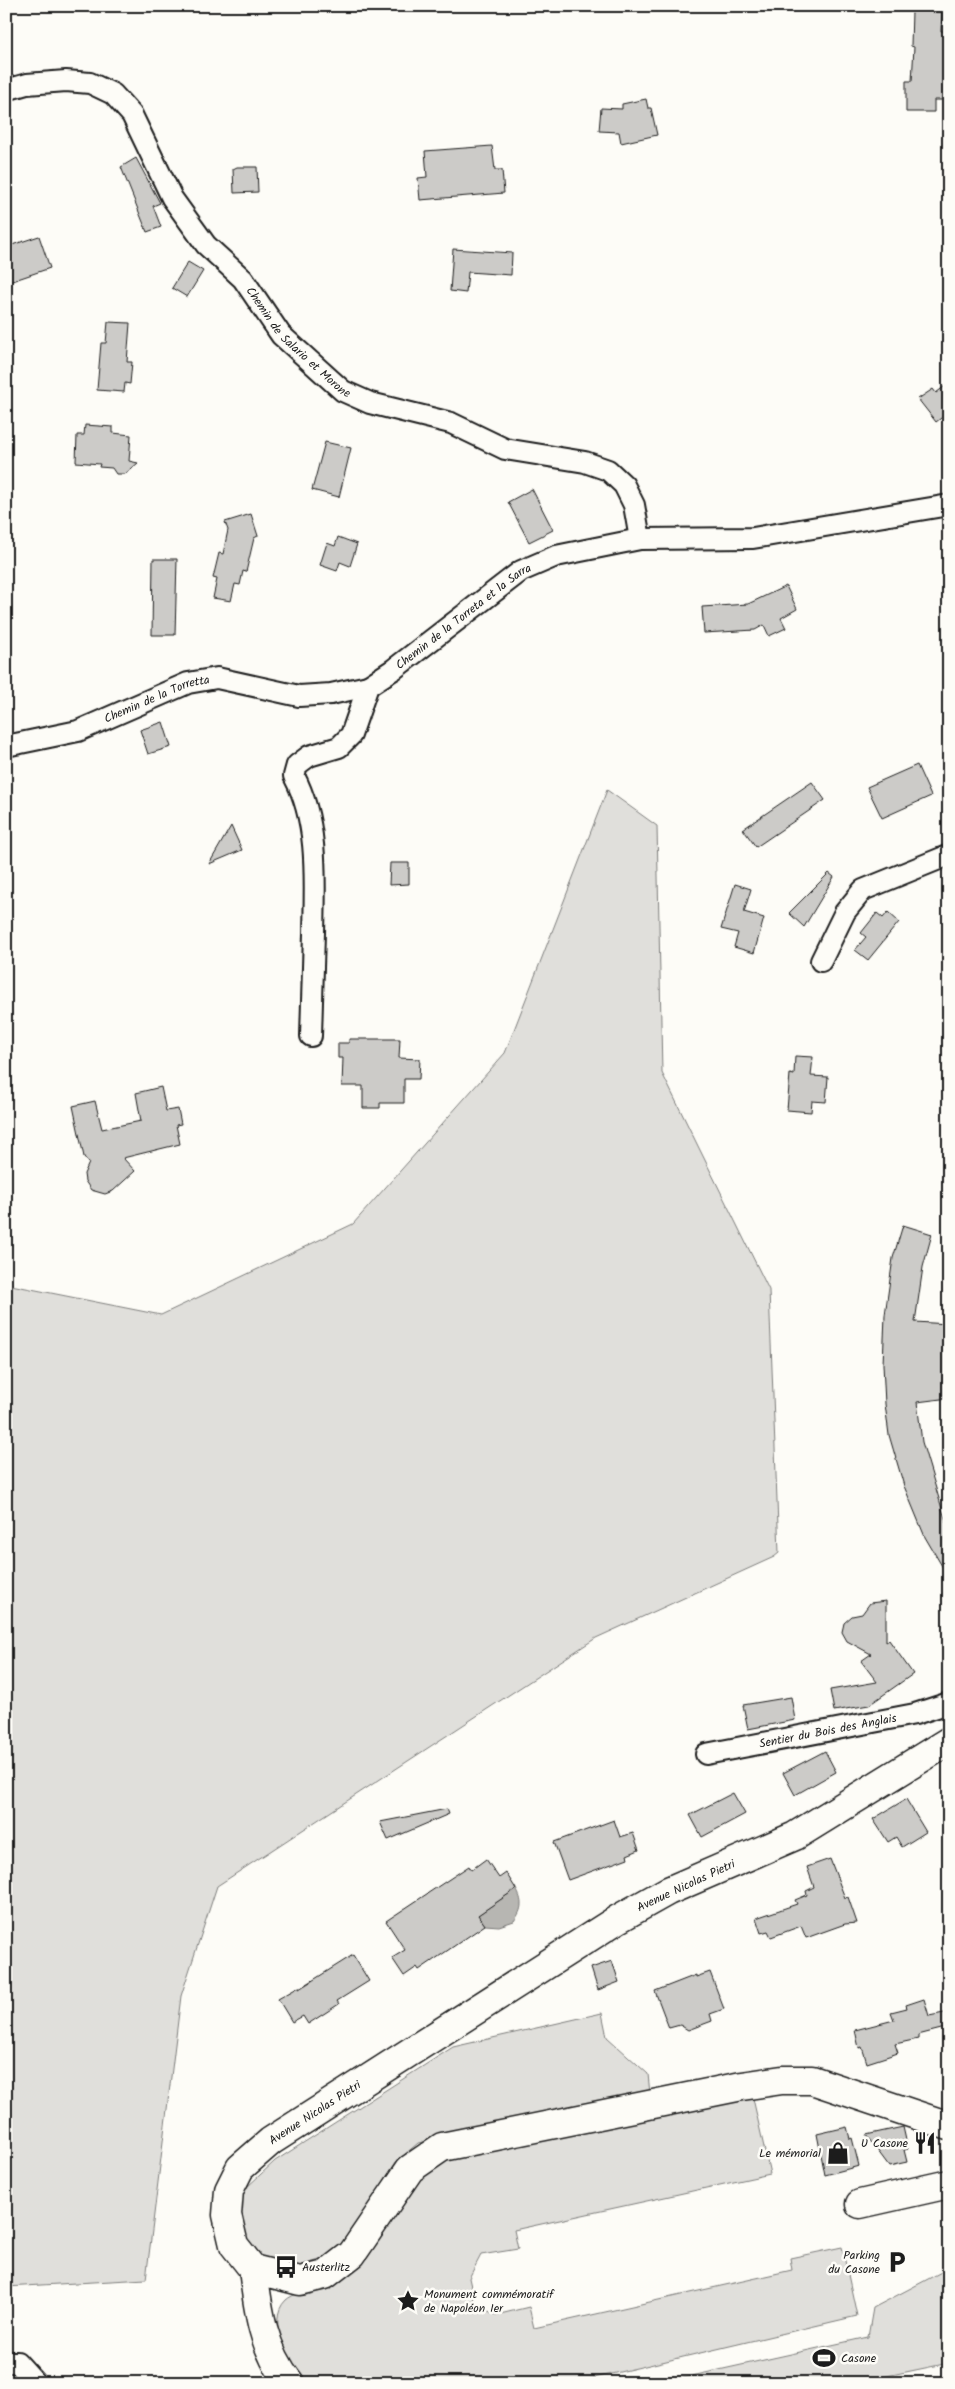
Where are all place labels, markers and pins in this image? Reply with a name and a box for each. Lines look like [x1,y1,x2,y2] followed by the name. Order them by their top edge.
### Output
[912,2130,938,2156] restaurant icon: U Casone
[861,2134,909,2153] place label: U Casone
[825,2140,851,2166] shop icon: Le mémorial
[759,2144,821,2163] place label: Le mémorial
[828,2246,881,2279] place label: Parking du Casone
[884,2249,910,2275] parking icon: Parking du Casone
[273,2254,299,2280] bus stop icon: Austerlitz
[302,2258,350,2277] place label: Austerlitz
[424,2285,555,2318] place label: Monument commémoratif de Napoléon Ier
[395,2288,421,2314] place icon: Monument commémoratif de Napoléon Ier
[811,2345,837,2371] sports icon: Casone
[841,2349,877,2368] place label: Casone

